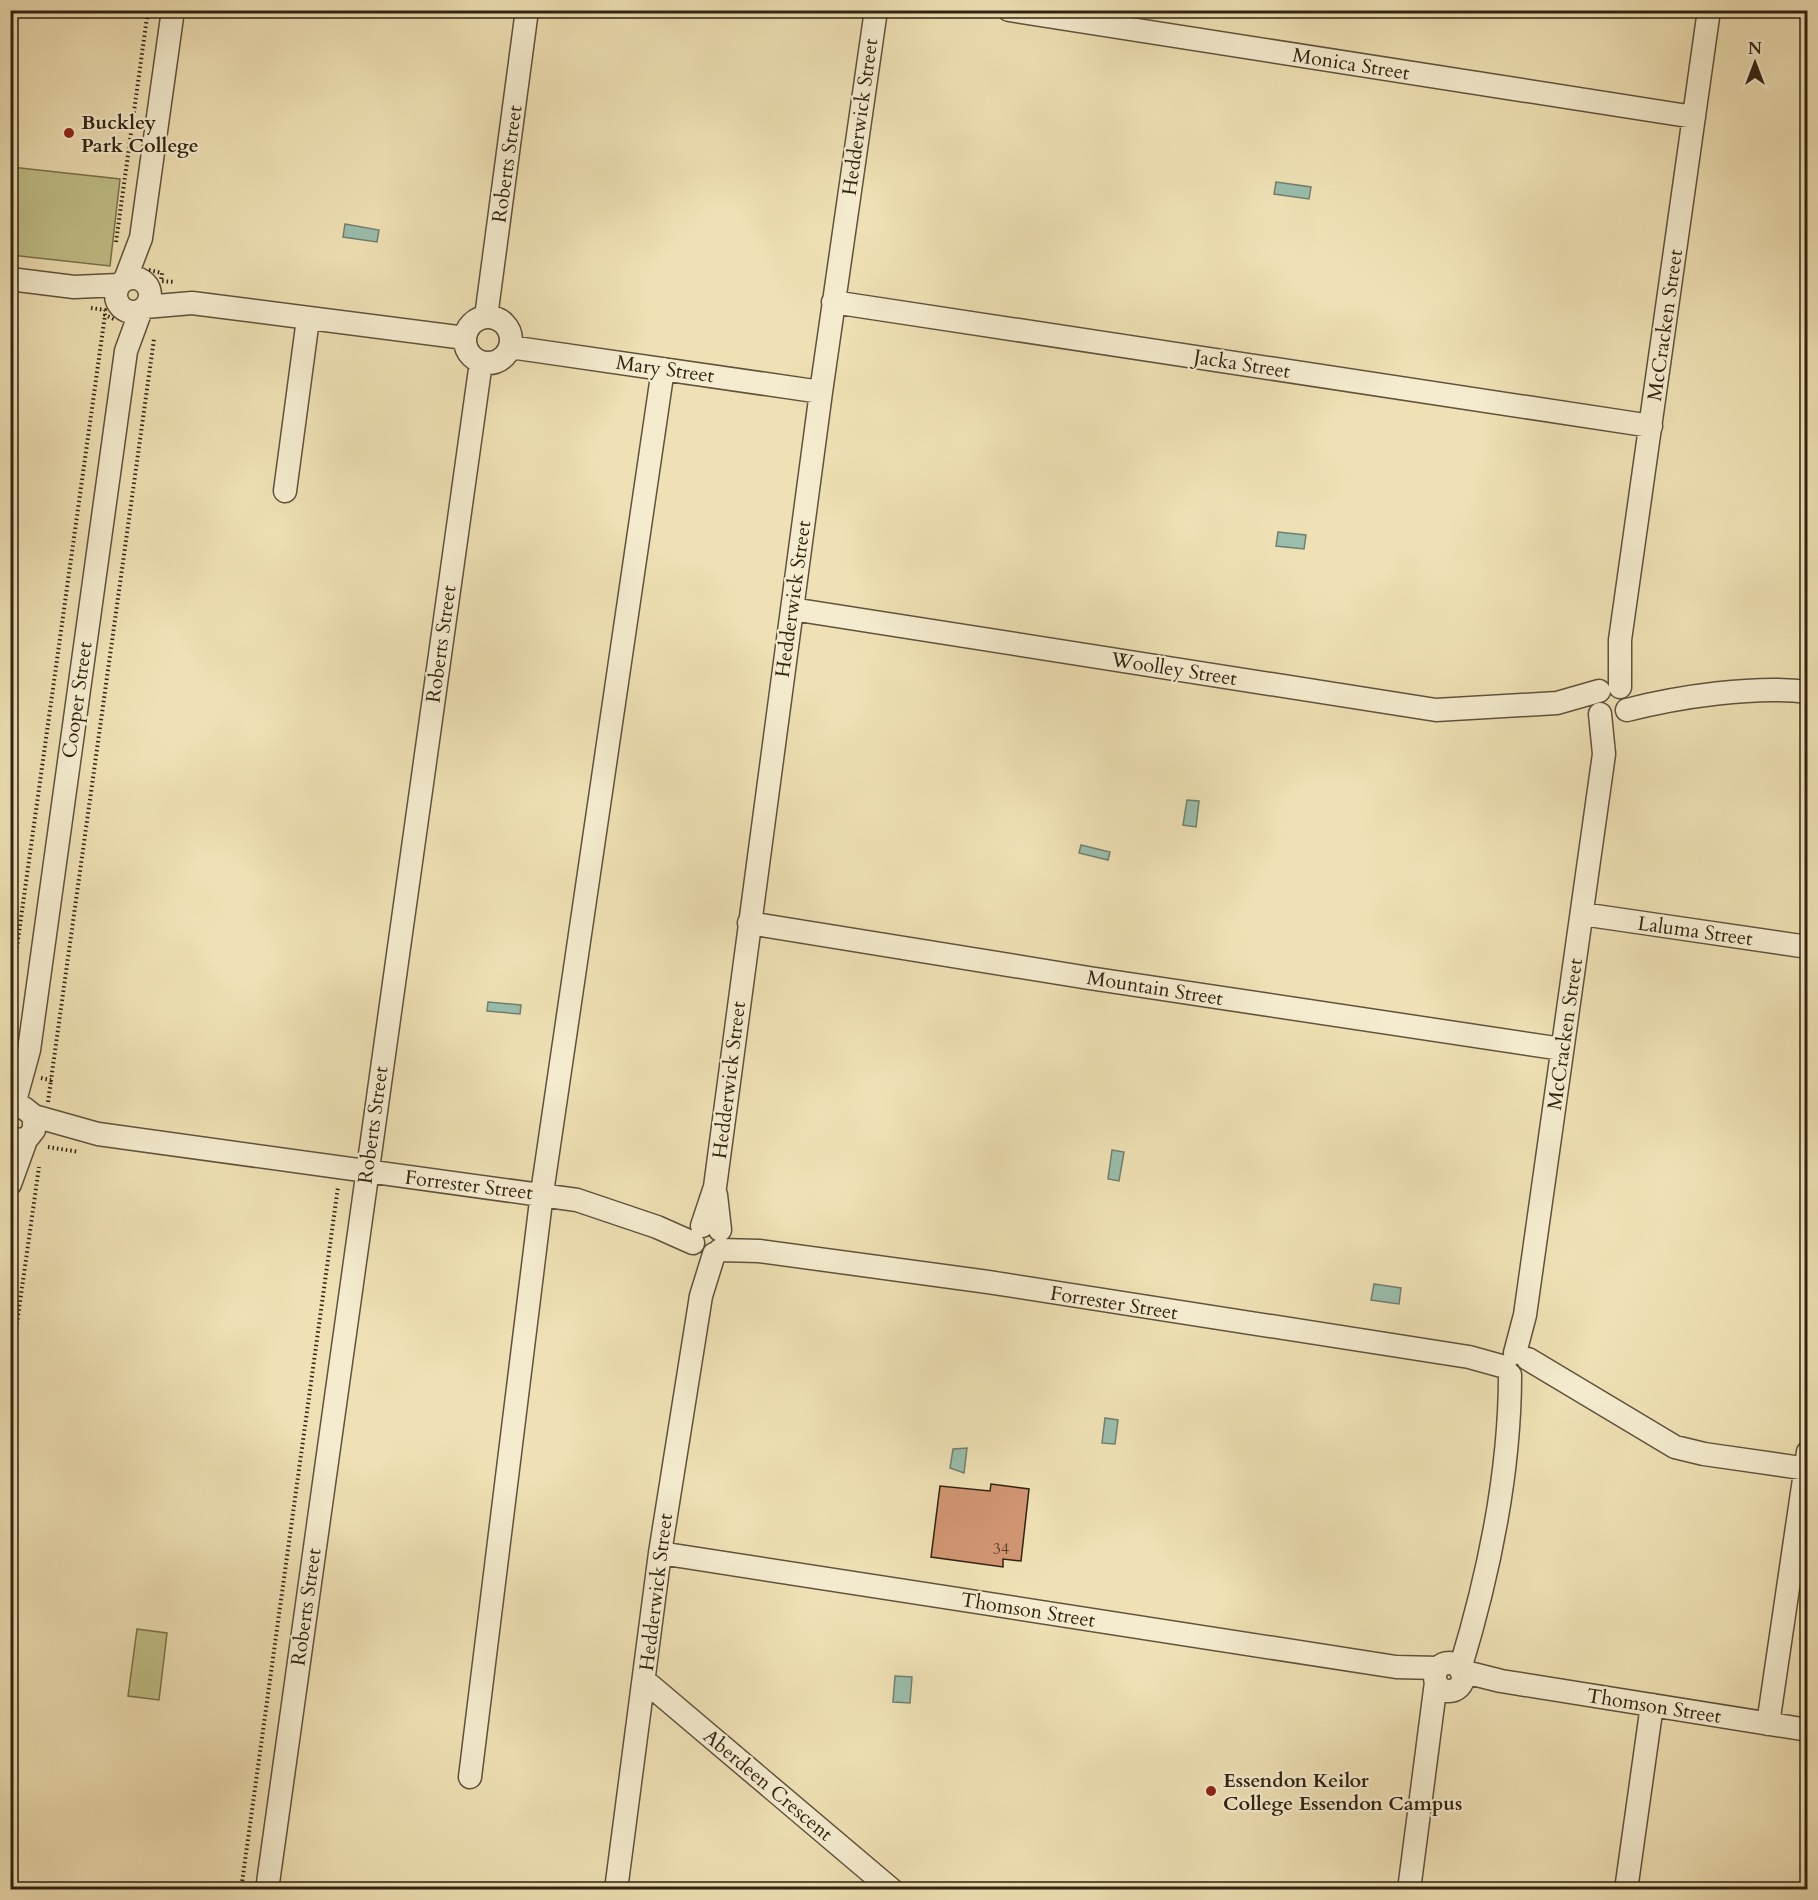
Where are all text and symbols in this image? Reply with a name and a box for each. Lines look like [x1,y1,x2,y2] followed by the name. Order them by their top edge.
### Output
[1725,33,1785,93] north arrow
[836,36,884,197] street label: Hedderwick Street
[1748,38,1762,60] text: N
[1291,41,1412,87] street label: Monica Street
[485,103,529,224] street label: Roberts Street
[81,109,199,159] place label: Buckley Park College
[62,126,76,140] marker: Buckley Park College
[1641,247,1689,403] street label: McCracken Street
[1189,343,1293,385] street label: Jacka Street
[614,349,716,389] street label: Mary Street
[769,518,817,679] street label: Hedderwick Street
[419,583,463,704] street label: Roberts Street
[55,639,99,760] street label: Cooper Street
[1108,646,1240,692] street label: Woolley Street
[1636,910,1755,953] street label: Laluma Street
[1541,956,1589,1112] street label: McCracken Street
[1085,964,1226,1012] street label: Mountain Street
[706,999,752,1160] street label: Hedderwick Street
[351,1064,395,1185] street label: Roberts Street
[403,1164,535,1206] street label: Forrester Street
[1048,1280,1180,1327] street label: Forrester Street
[633,1511,679,1672] street label: Hedderwick Street
[993,1538,1009,1560] house number: 34
[284,1546,328,1667] street label: Roberts Street
[959,1586,1098,1634] street label: Thomson Street
[1585,1682,1724,1730] street label: Thomson Street
[698,1723,839,1848] street label: Aberdeen Crescent
[1223,1767,1462,1817] place label: Essendon Keilor College Essendon Campus
[1204,1784,1218,1798] marker: Essendon Keilor College Essendon Campus

